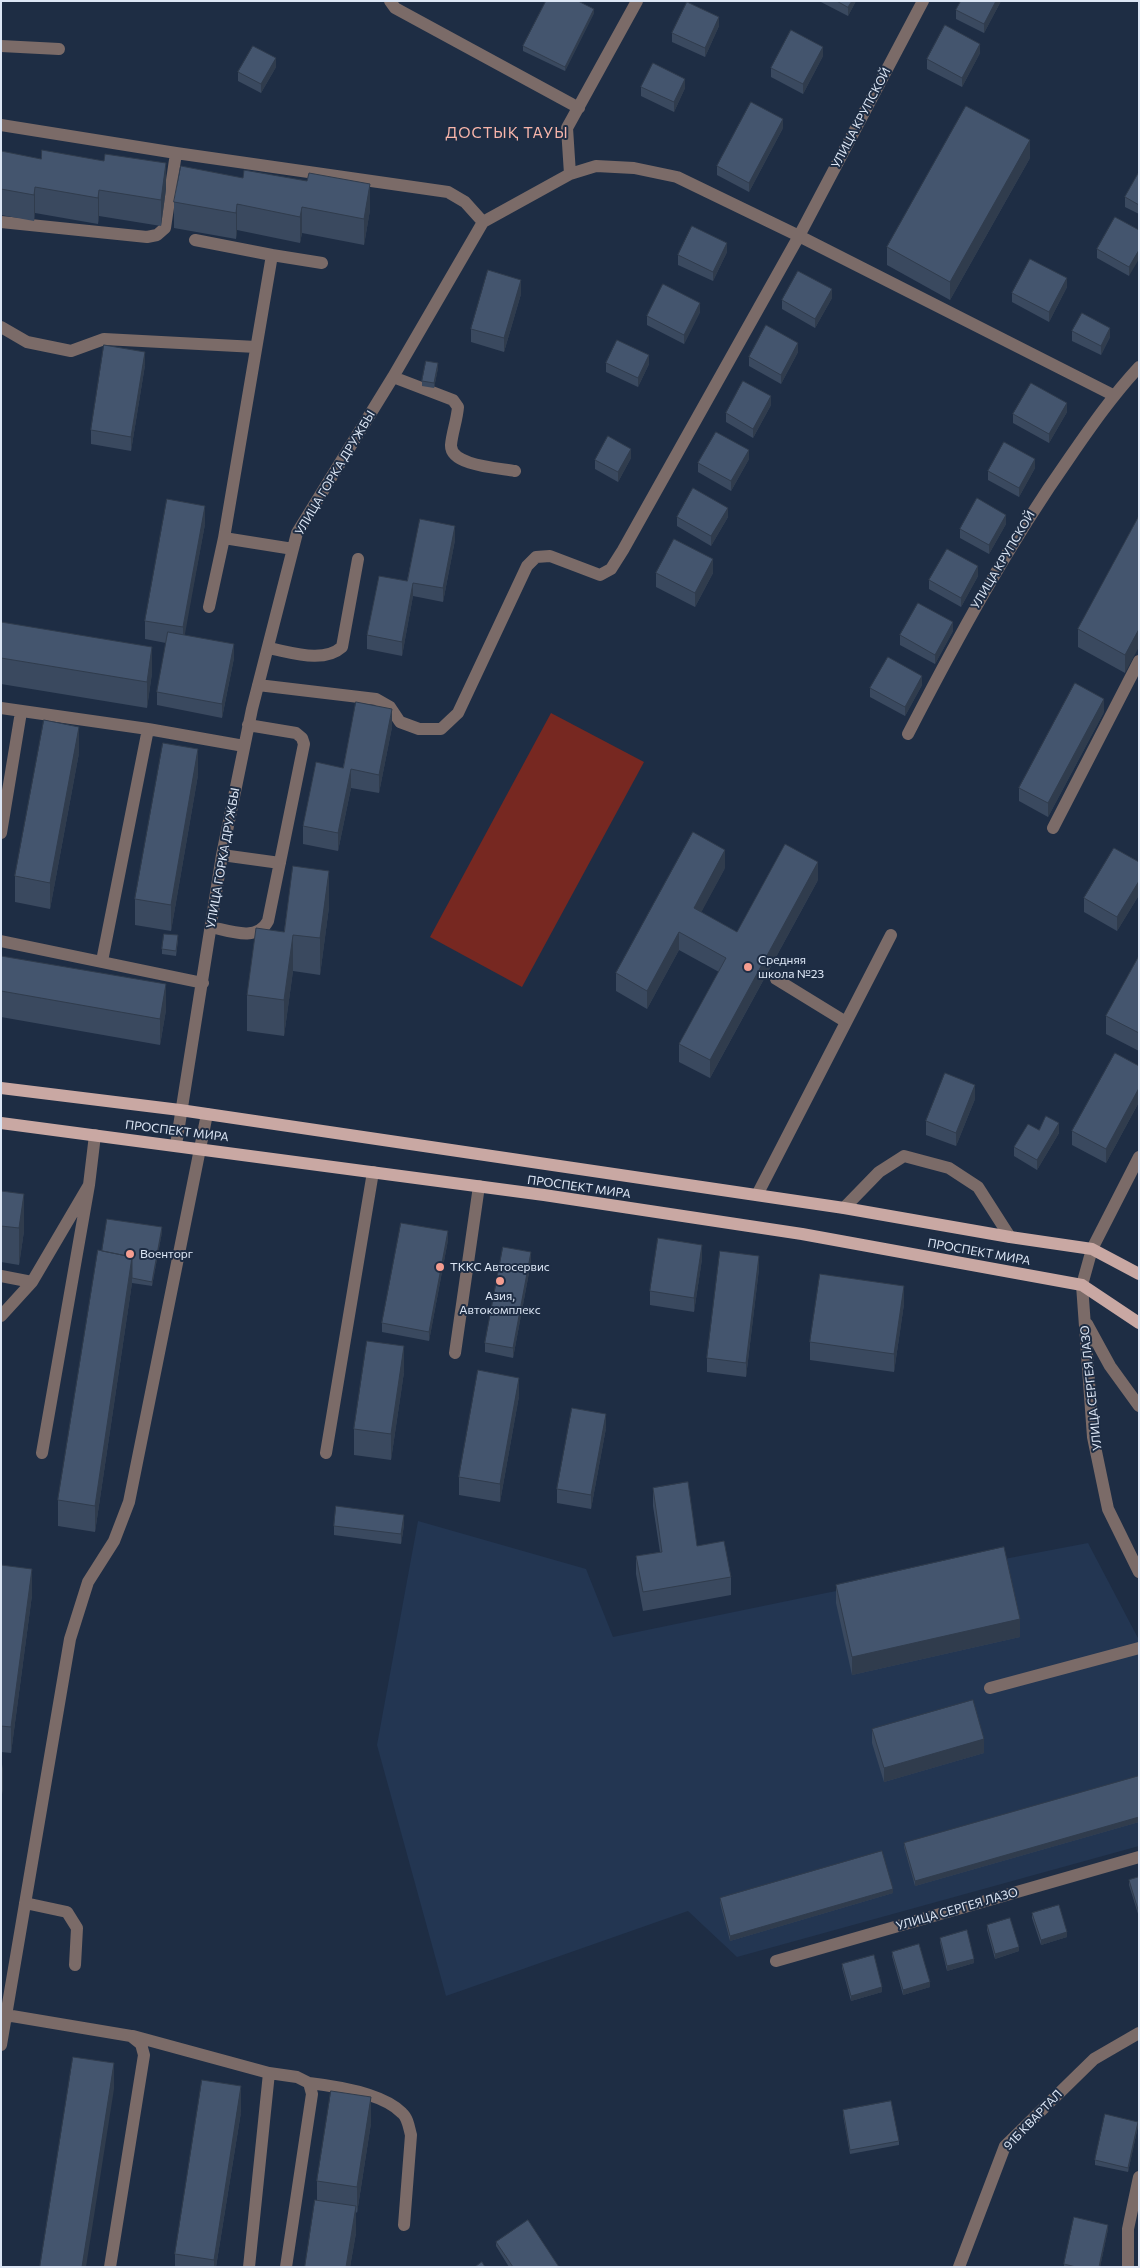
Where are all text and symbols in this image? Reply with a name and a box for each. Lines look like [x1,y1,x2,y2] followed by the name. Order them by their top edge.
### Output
[828,65,894,171] street label: УЛИЦА КРУПСКОЙ
[444,124,570,142] district label: ДОСТЫҚ ТАУЫ
[292,408,378,538] street label: УЛИЦА ГОРКА ДРУЖБЫ
[968,508,1038,612] street label: УЛИЦА КРУПСКОЙ
[204,787,242,929] street label: УЛИЦА ГОРКА ДРУЖБЫ
[758,953,824,981] place label: Средняя школа №23
[742,961,754,973] marker: Средняя школа №23
[124,1117,230,1145] street label: ПРОСПЕКТ МИРА
[526,1173,632,1201] street label: ПРОСПЕКТ МИРА
[926,1236,1032,1268] street label: ПРОСПЕКТ МИРА
[140,1247,193,1261] place label: Военторг
[124,1248,136,1260] marker: Военторг
[450,1260,550,1274] place label: ТККС Автосервис
[434,1261,446,1273] marker: ТККС Автосервис
[494,1275,506,1287] marker: Азия, Автокомплекс
[459,1289,541,1317] place label: Азия, Автокомплекс
[1077,1325,1105,1451] street label: УЛИЦА СЕРГЕЯ ЛАЗО
[895,1885,1019,1933] street label: УЛИЦА СЕРГЕЯ ЛАЗО
[1001,2087,1065,2153] street label: 91Б КВАРТАЛ

